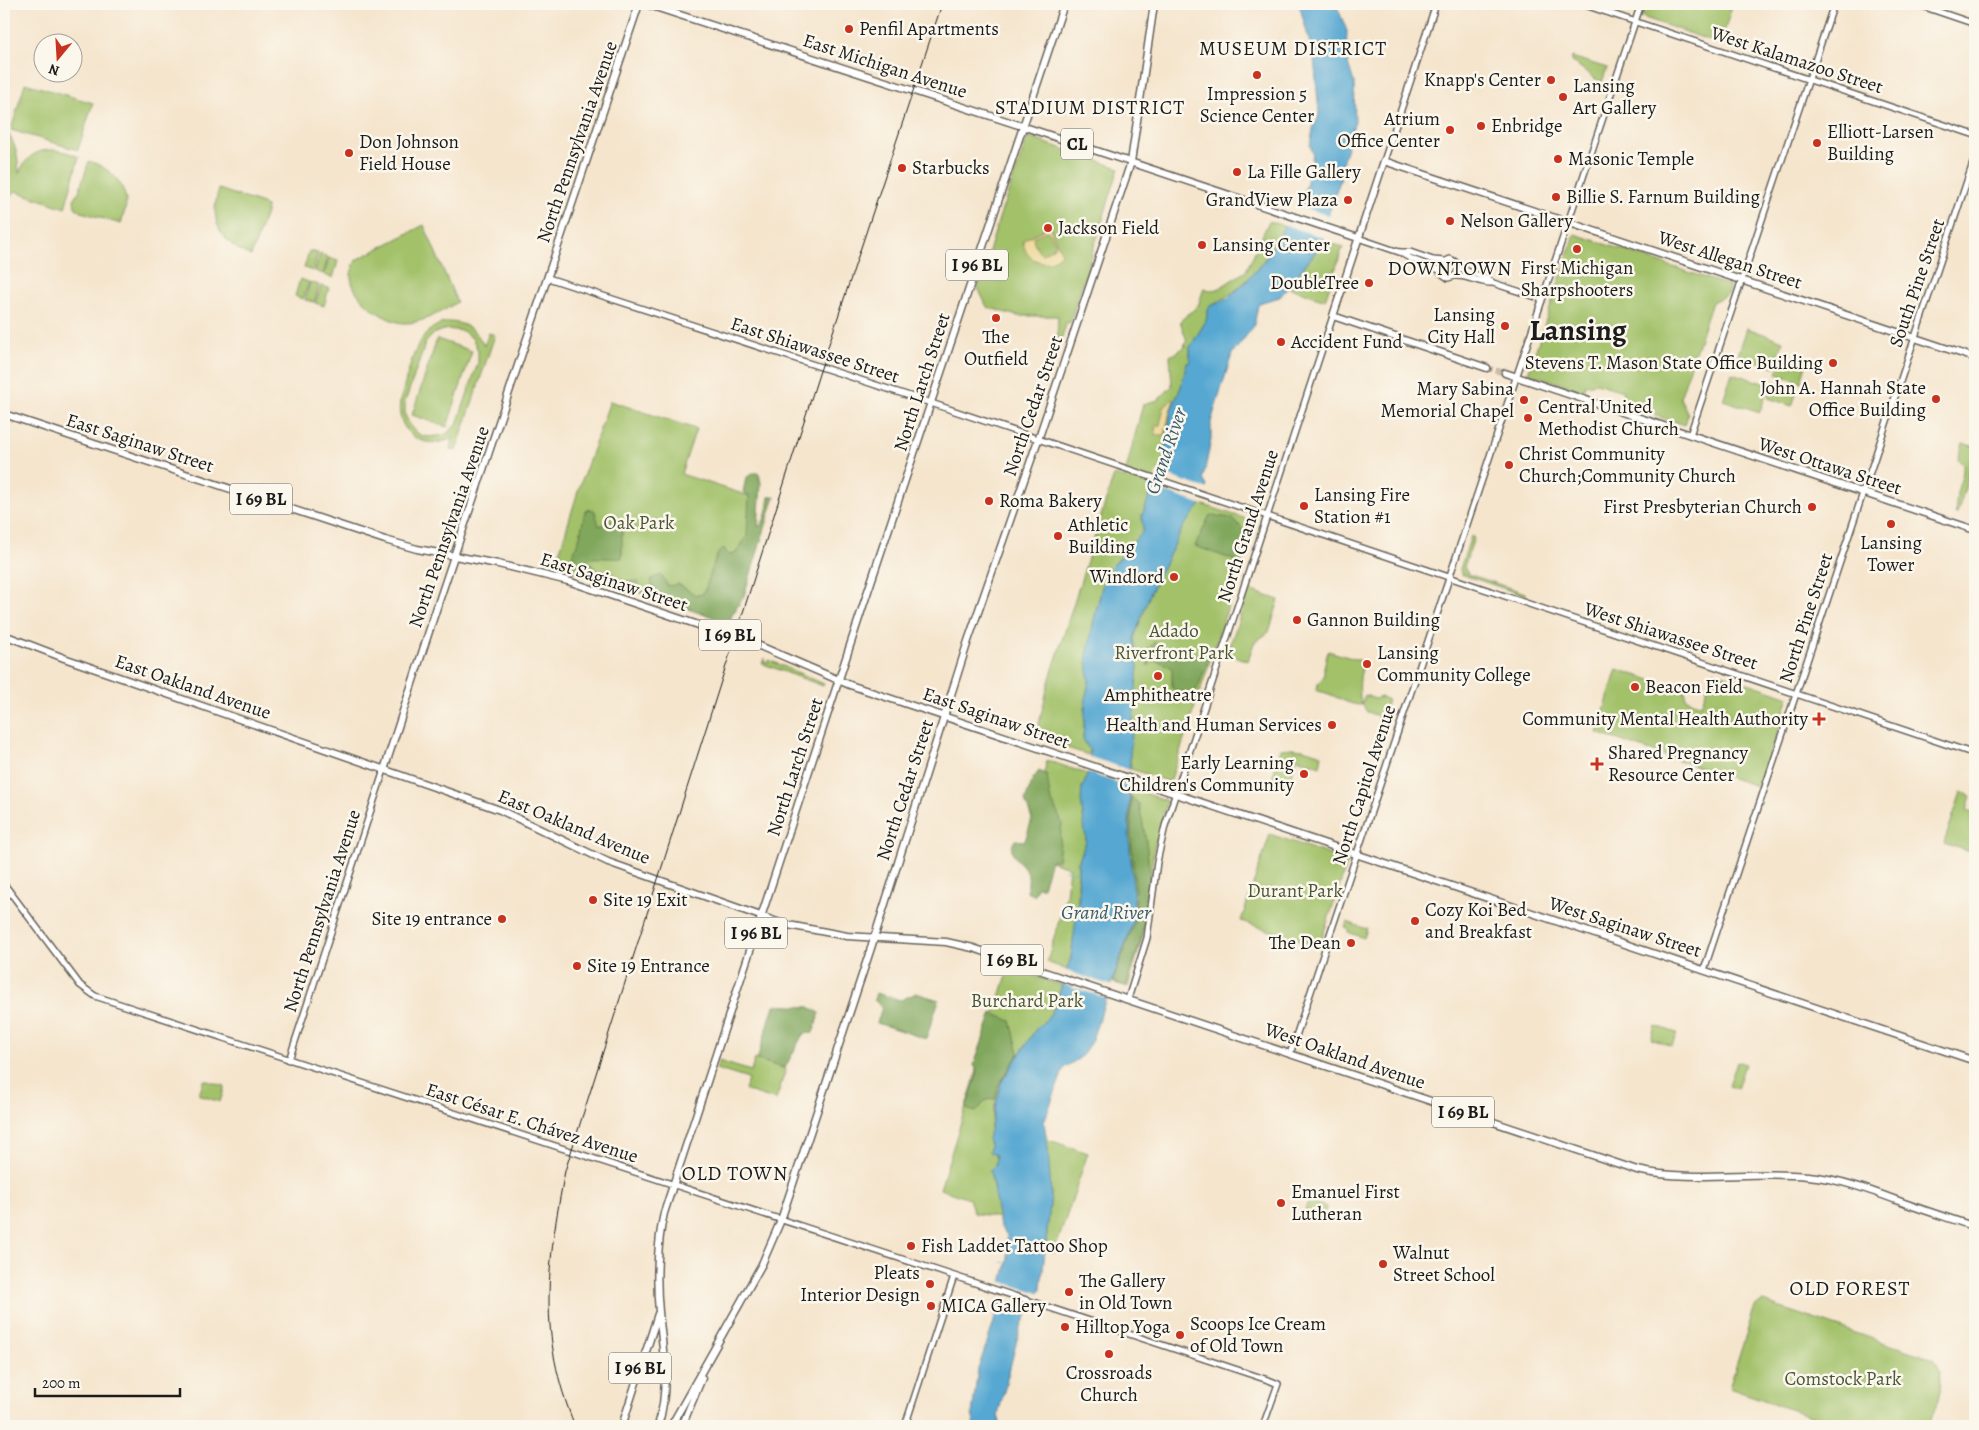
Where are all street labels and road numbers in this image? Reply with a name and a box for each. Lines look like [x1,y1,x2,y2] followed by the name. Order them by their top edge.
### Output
[1707,20,1886,100] street label: West Kalamazoo Street
[800,27,970,105] street label: East Michigan Avenue
[530,38,624,246] street label: North Pennsylvania Avenue
[1061,128,1093,160] road number: CL
[1883,215,1951,351] street label: South Pine Street
[1654,224,1805,296] street label: West Allegan Street
[946,250,1008,280] road number: I 96 BL
[887,309,957,455] street label: North Larch Street
[727,310,903,390] street label: East Shiawassee Street
[997,332,1069,480] street label: North Cedar Street
[63,407,217,479] street label: East Saginaw Street
[402,423,496,631] street label: North Pennsylvania Avenue
[1754,430,1905,501] street label: West Ottawa Street
[1211,446,1285,606] street label: North Grand Avenue
[230,484,292,514] road number: I 69 BL
[537,546,691,618] street label: East Saginaw Street
[1773,550,1839,686] street label: North Pine Street
[1580,595,1761,676] street label: West Shiawassee Street
[699,620,761,650] road number: I 69 BL
[112,648,274,726] street label: East Oakland Avenue
[919,681,1073,755] street label: East Saginaw Street
[760,694,830,840] street label: North Larch Street
[1326,702,1402,868] street label: North Capitol Avenue
[870,716,940,864] street label: North Cedar Street
[494,783,654,871] street label: East Oakland Avenue
[277,806,367,1016] street label: North Pennsylvania Avenue
[1545,890,1704,964] street label: West Saginaw Street
[725,918,787,948] road number: I 96 BL
[981,944,1043,976] road number: I 69 BL
[1260,1016,1429,1096] street label: West Oakland Avenue
[423,1076,641,1170] street label: East César E. Chávez Avenue
[1432,1096,1494,1128] road number: I 69 BL
[609,1352,671,1384] road number: I 96 BL

